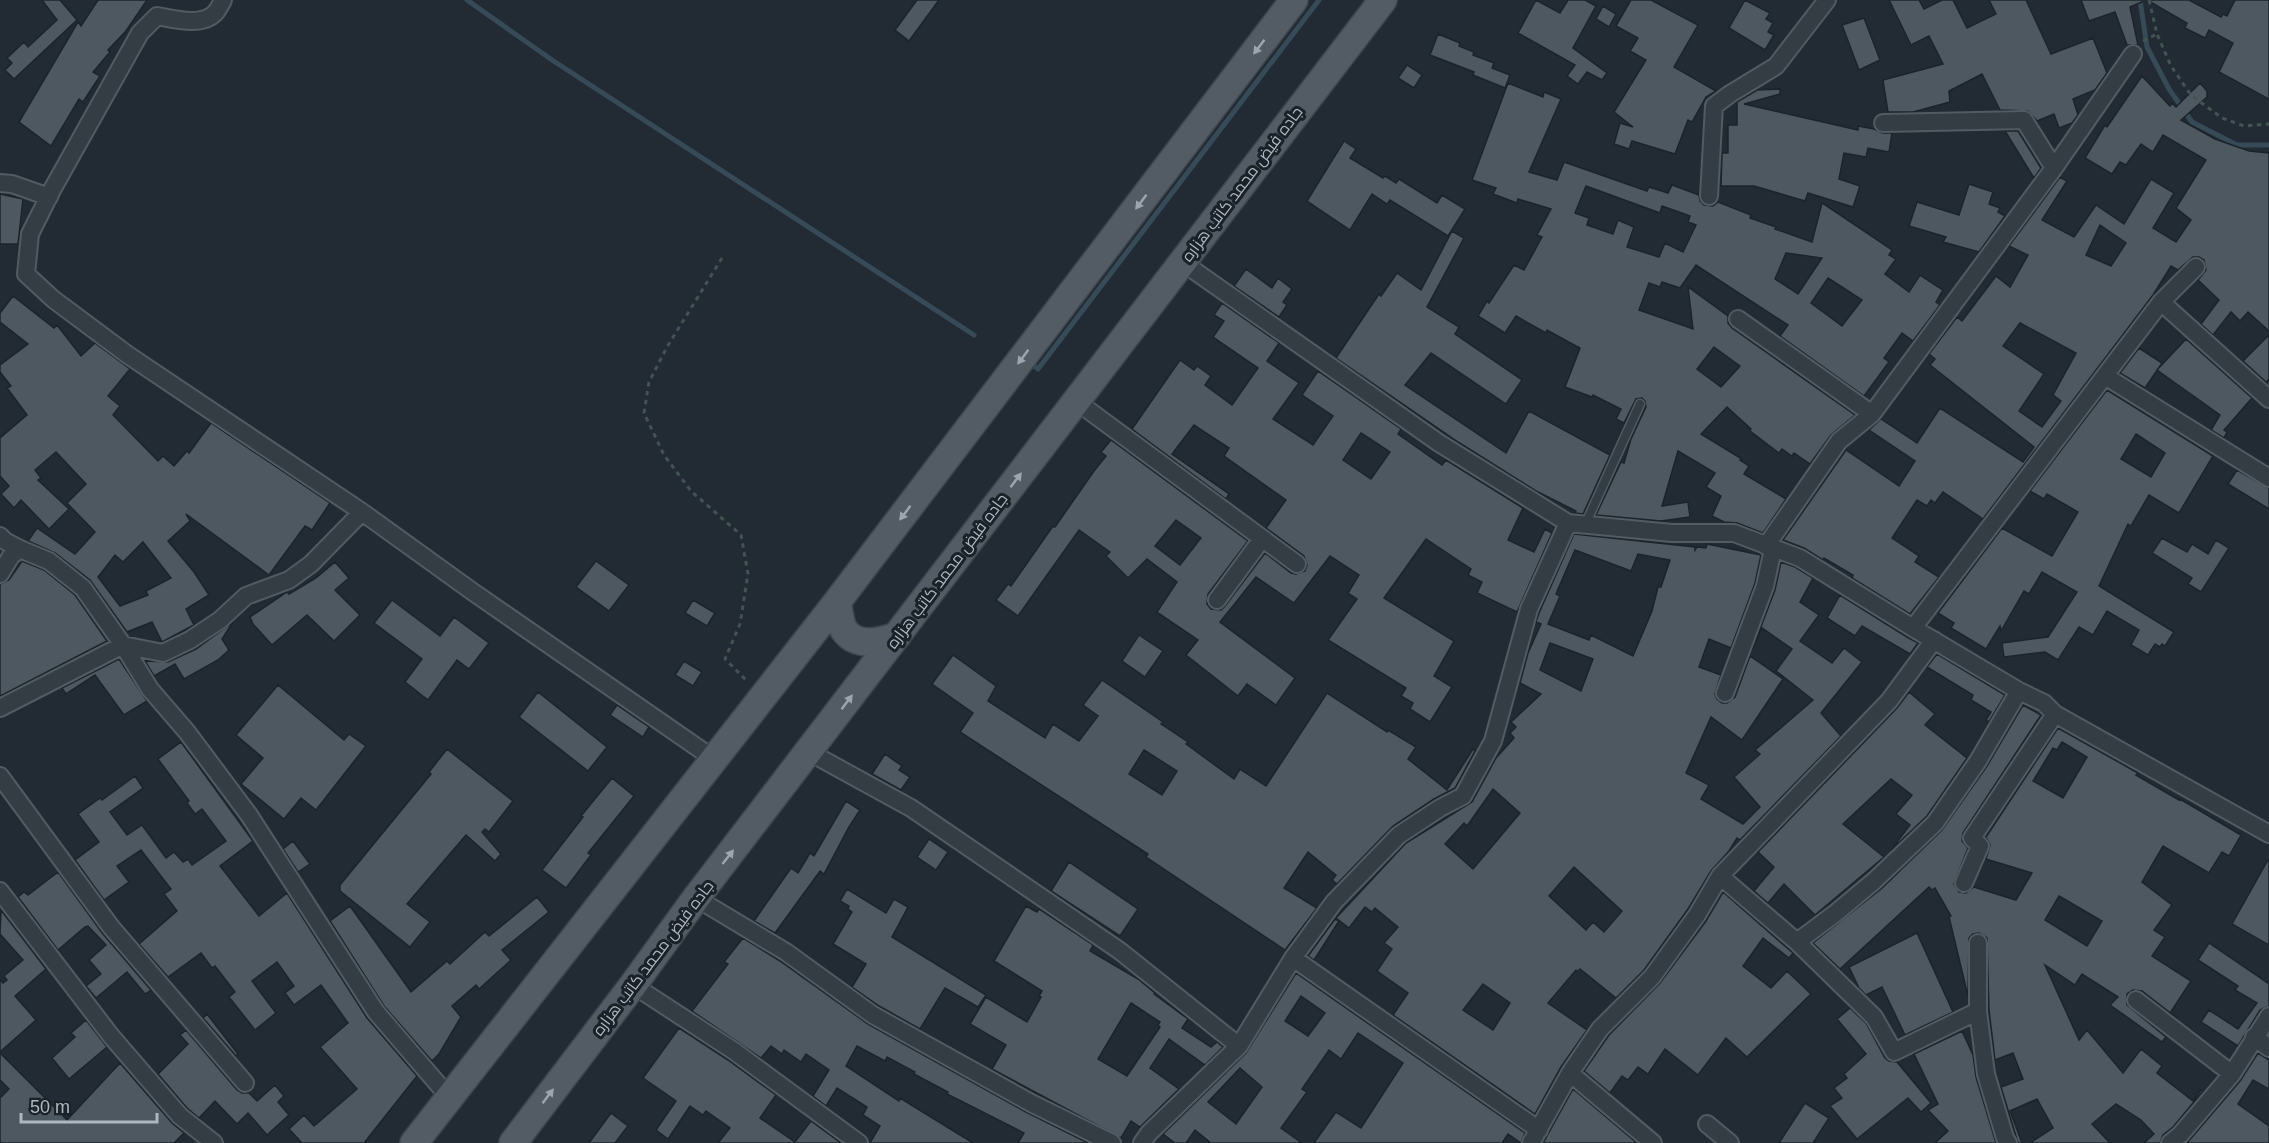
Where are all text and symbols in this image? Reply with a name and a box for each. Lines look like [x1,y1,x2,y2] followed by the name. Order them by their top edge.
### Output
[1253,39,1265,54] one-way arrow
[1178,103,1307,266] street label: جاده فیض محمد کاتب هزاره
[1135,194,1147,210] one-way arrow
[1017,349,1029,365] one-way arrow
[1009,472,1021,487] one-way arrow
[883,490,1012,653] street label: جاده فیض محمد کاتب هزاره
[900,505,912,520] one-way arrow
[841,694,853,710] one-way arrow
[722,849,734,864] one-way arrow
[589,877,718,1040] street label: جاده فیض محمد کاتب هزاره
[21,1086,158,1124] scale bar
[542,1089,554,1105] one-way arrow
[30,1097,70,1117] text: 50 m

